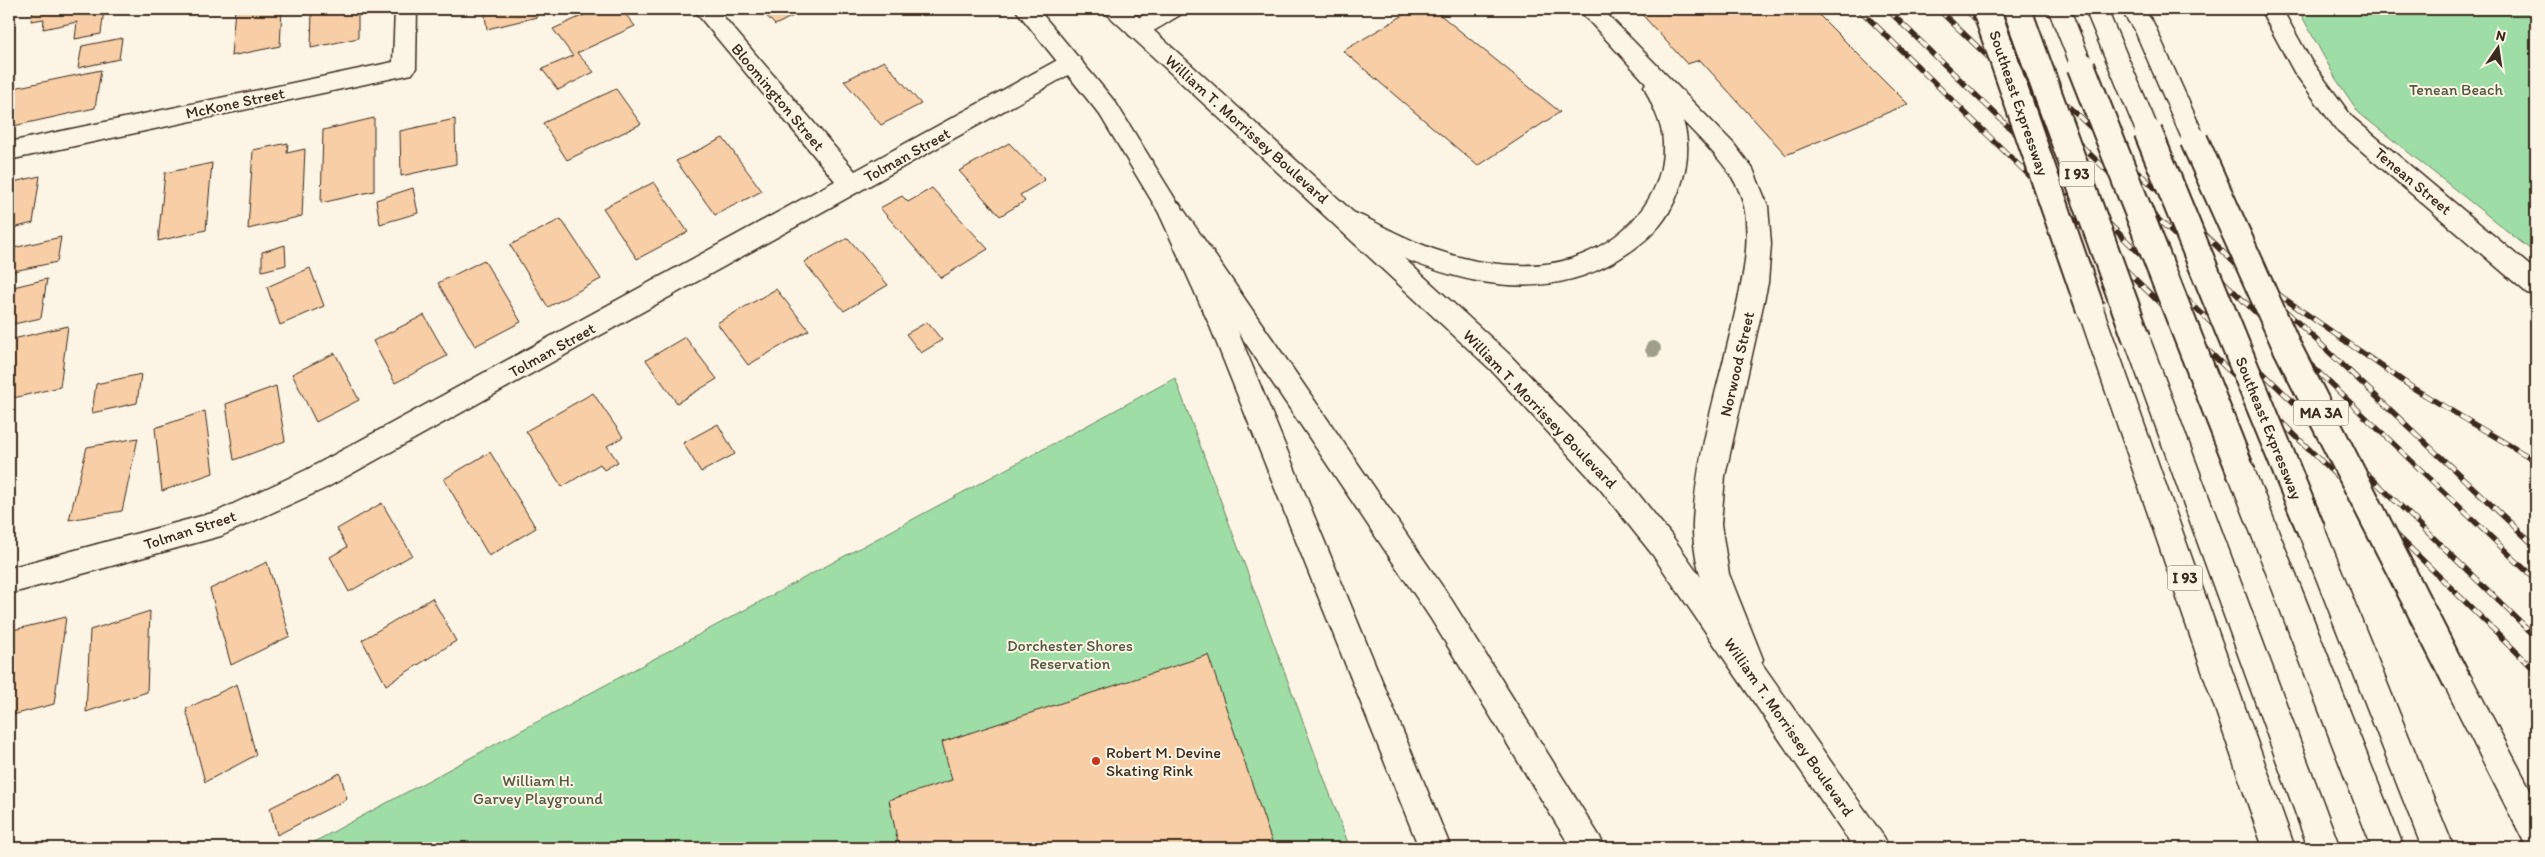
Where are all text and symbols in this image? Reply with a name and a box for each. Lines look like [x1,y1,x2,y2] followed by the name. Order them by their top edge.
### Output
[2472,22,2522,72] north arrow
[2494,26,2507,45] text: N
[1985,28,2053,179] street label: Southeast Expressway
[727,39,829,155] street label: Bloomington Street
[1161,51,1333,208] street label: William T. Morrissey Boulevard
[2409,80,2503,99] park label: Tenean Beach
[184,83,286,123] street label: McKone Street
[860,123,954,187] street label: Tolman Street
[2371,143,2455,219] street label: Tenean Street
[2060,162,2094,186] road number: I 93
[1716,310,1758,418] street label: Norwood Street
[505,318,599,382] street label: Tolman Street
[1459,326,1621,493] street label: William T. Morrissey Boulevard
[2232,354,2307,503] street label: Southeast Expressway
[2294,400,2348,426] road number: MA 3A
[141,506,239,554] street label: Tolman Street
[2168,566,2202,590] road number: I 93
[1720,634,1858,820] street label: William T. Morrissey Boulevard
[1007,636,1133,673] park label: Dorchester Shores Reservation
[1106,743,1221,780] place label: Robert M. Devine Skating Rink
[1090,755,1102,767] marker: Robert M. Devine Skating Rink
[473,771,603,808] park label: William H. Garvey Playground

